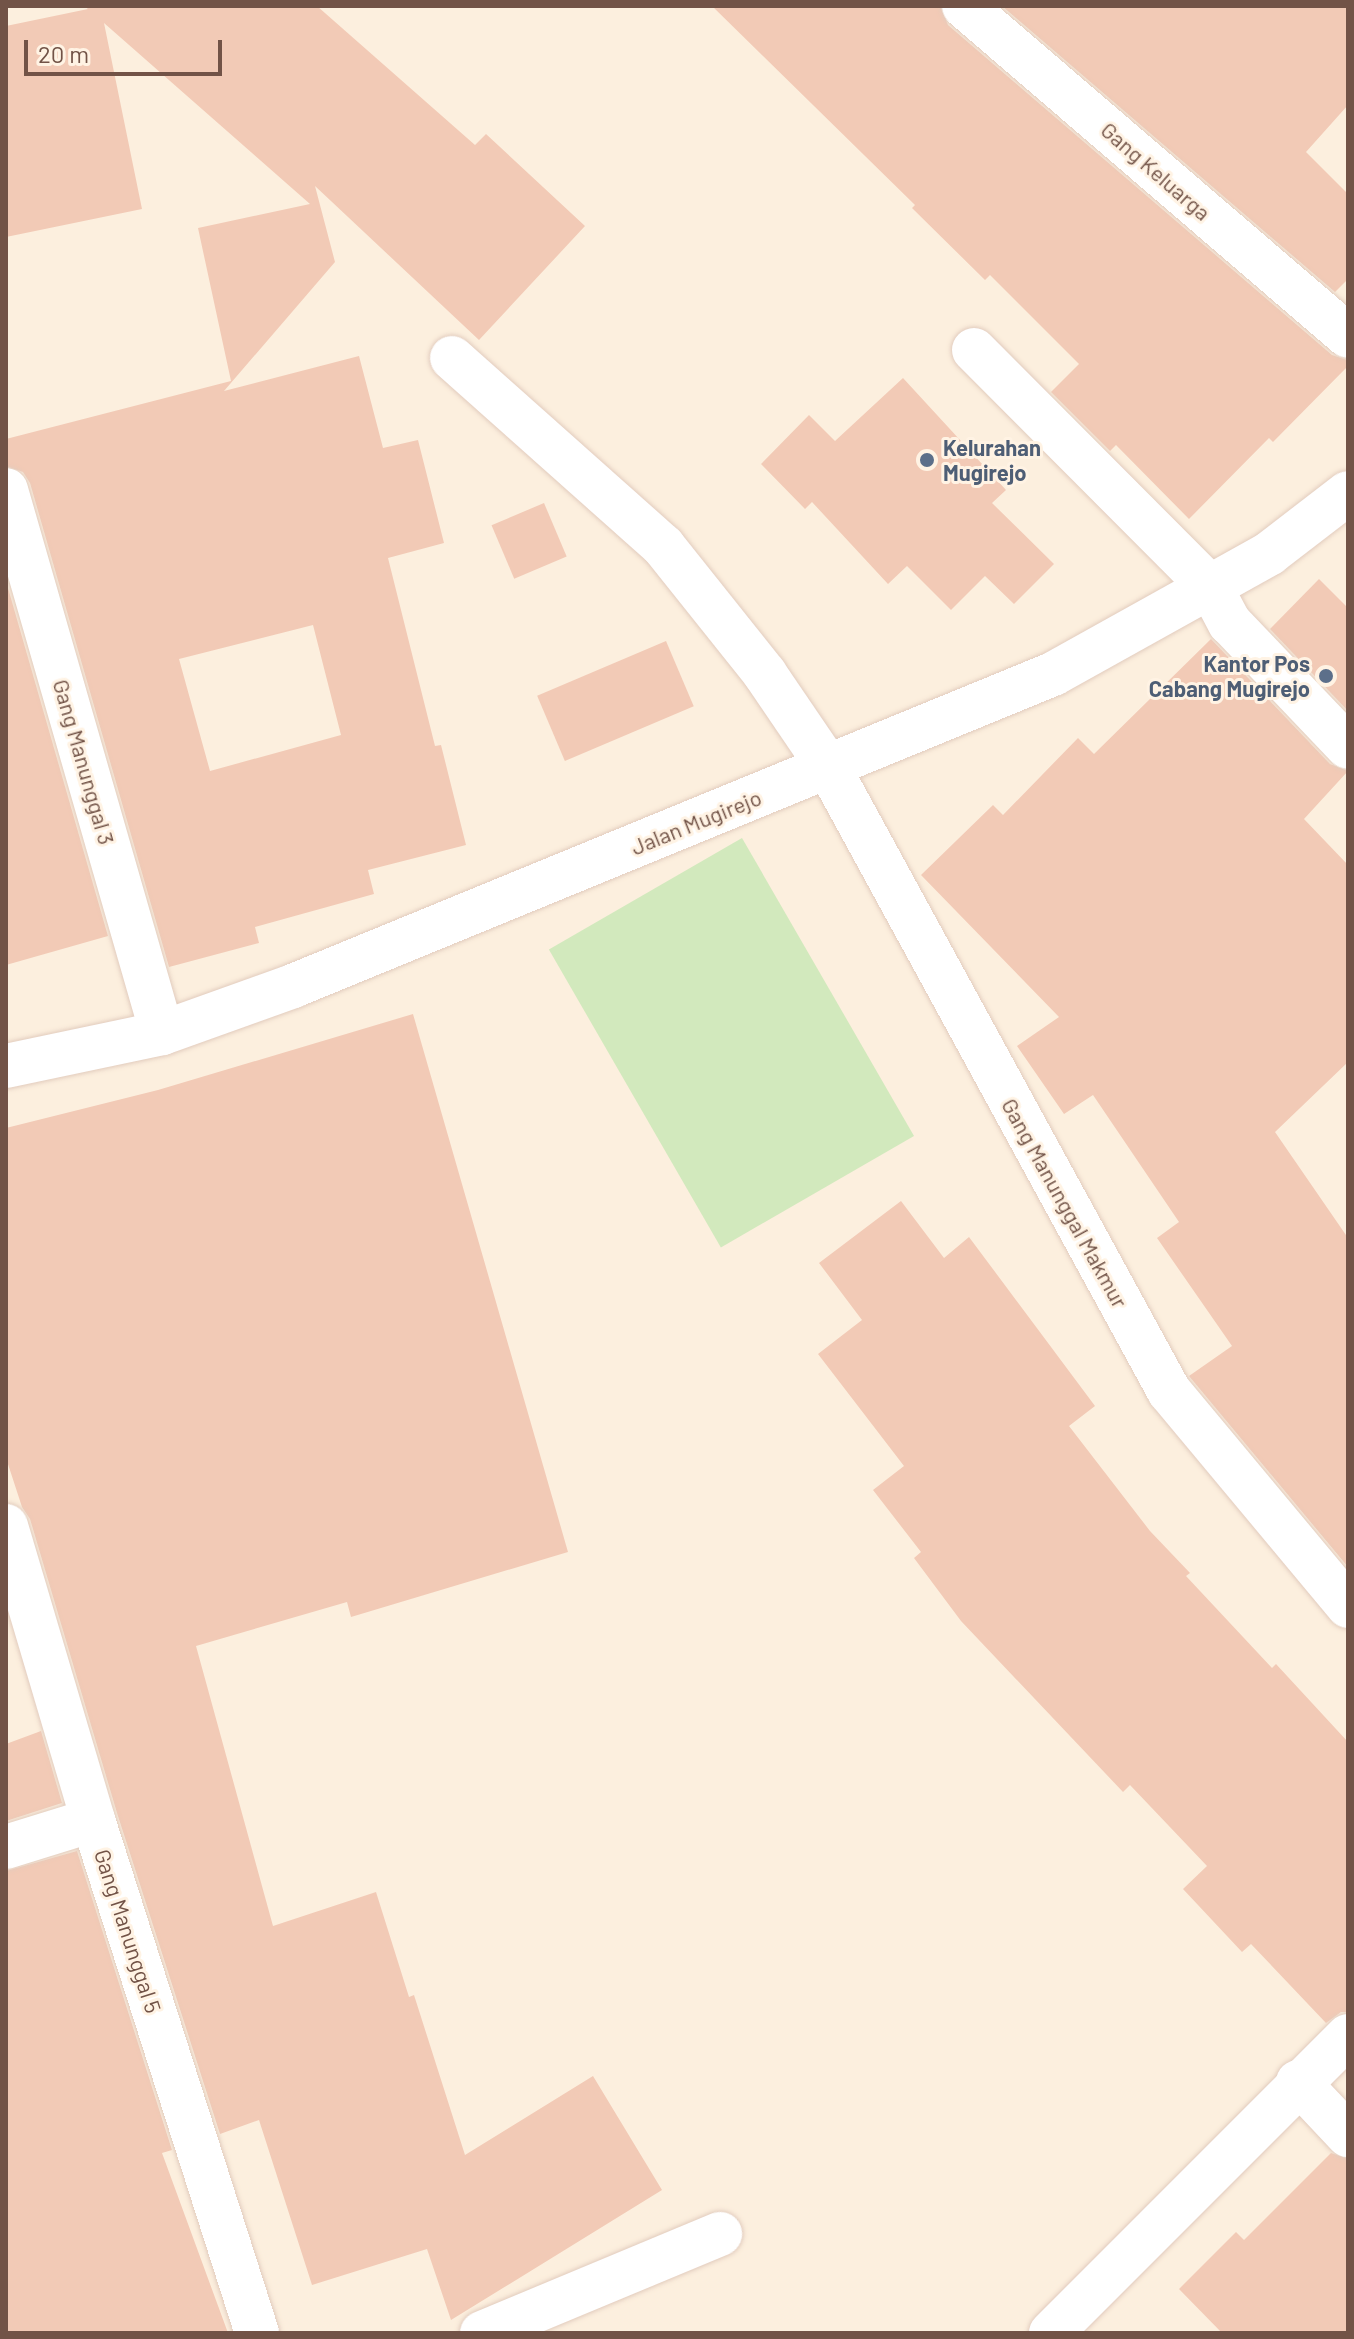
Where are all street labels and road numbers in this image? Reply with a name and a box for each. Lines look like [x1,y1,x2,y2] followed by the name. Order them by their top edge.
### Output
[1096,116,1216,226] street label: Gang Keluarga
[48,676,120,848] street label: Gang Manunggal 3
[627,784,765,860] street label: Jalan Mugirejo
[996,1094,1134,1312] street label: Gang Manunggal Makmur
[89,1846,167,2016] street label: Gang Manunggal 5

